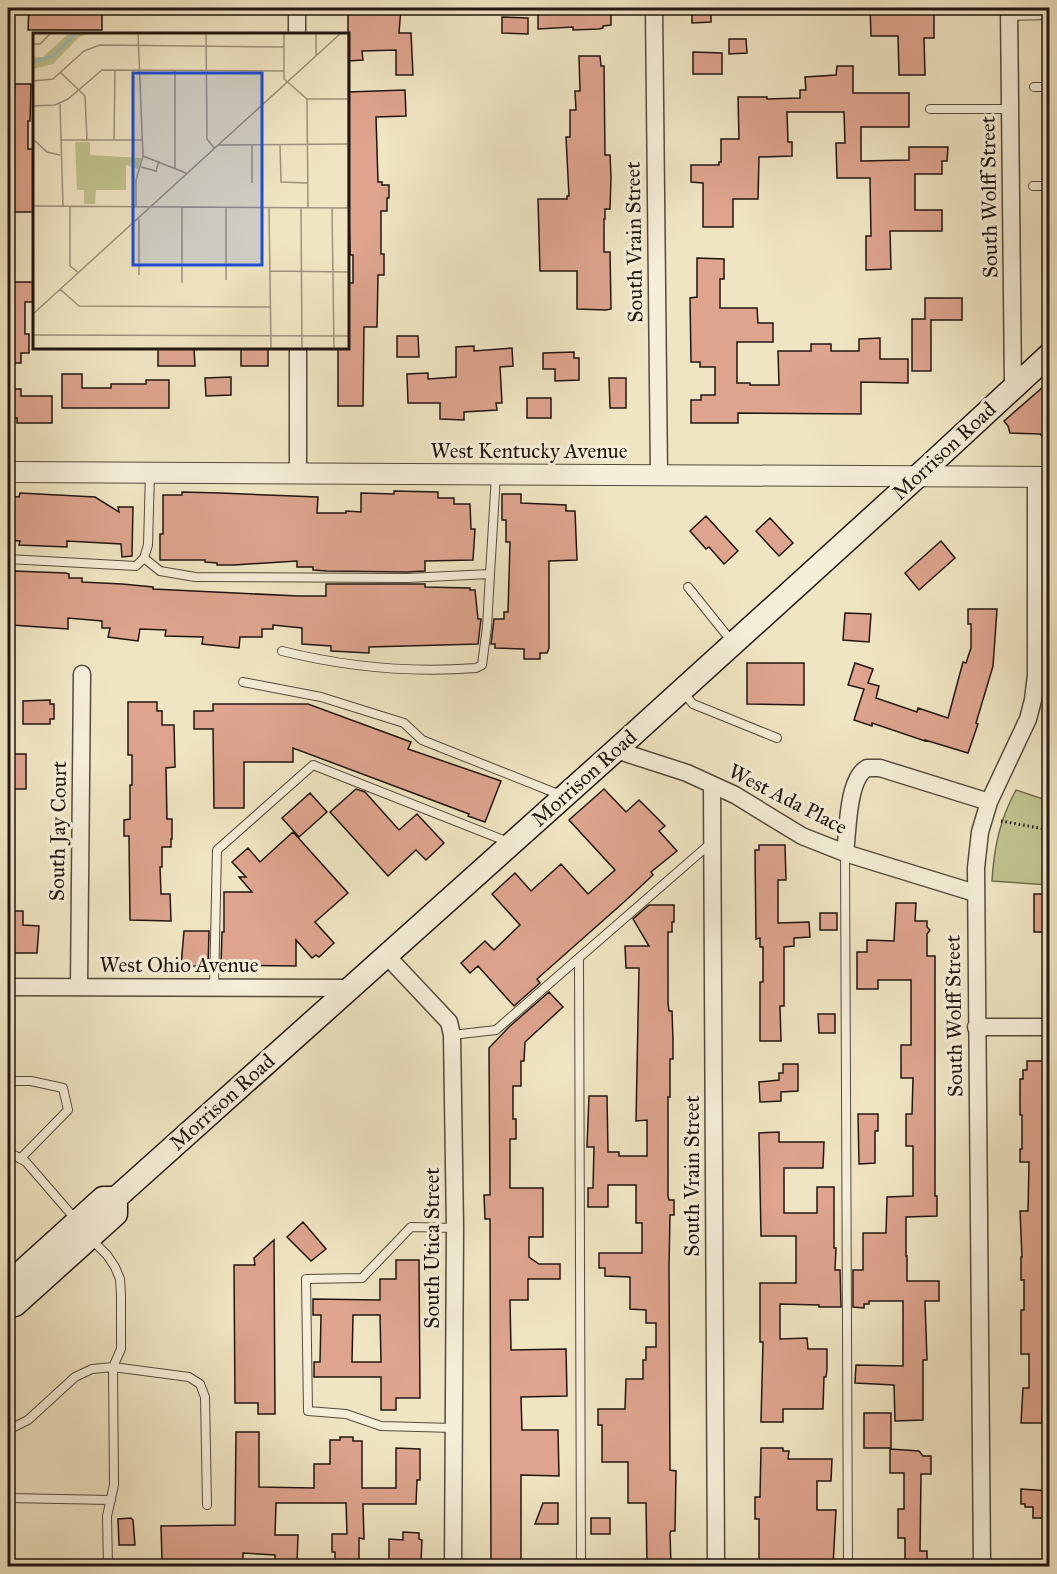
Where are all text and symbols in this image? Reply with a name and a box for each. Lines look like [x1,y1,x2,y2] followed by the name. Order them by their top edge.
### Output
[33,33,350,350] inset map
[975,115,1003,278] street label: South Wolff Street
[620,161,648,323] street label: South Vrain Street
[887,396,1002,506] street label: Morrison Road
[431,438,628,464] street label: West Kentucky Avenue
[526,724,642,832] street label: Morrison Road
[724,758,852,840] street label: West Ada Place
[44,760,72,901] street label: South Jay Court
[940,934,968,1097] street label: South Wolff Street
[99,952,259,978] street label: West Ohio Avenue
[164,1048,280,1156] street label: Morrison Road
[679,1095,705,1257] street label: South Vrain Street
[419,1167,445,1329] street label: South Utica Street

